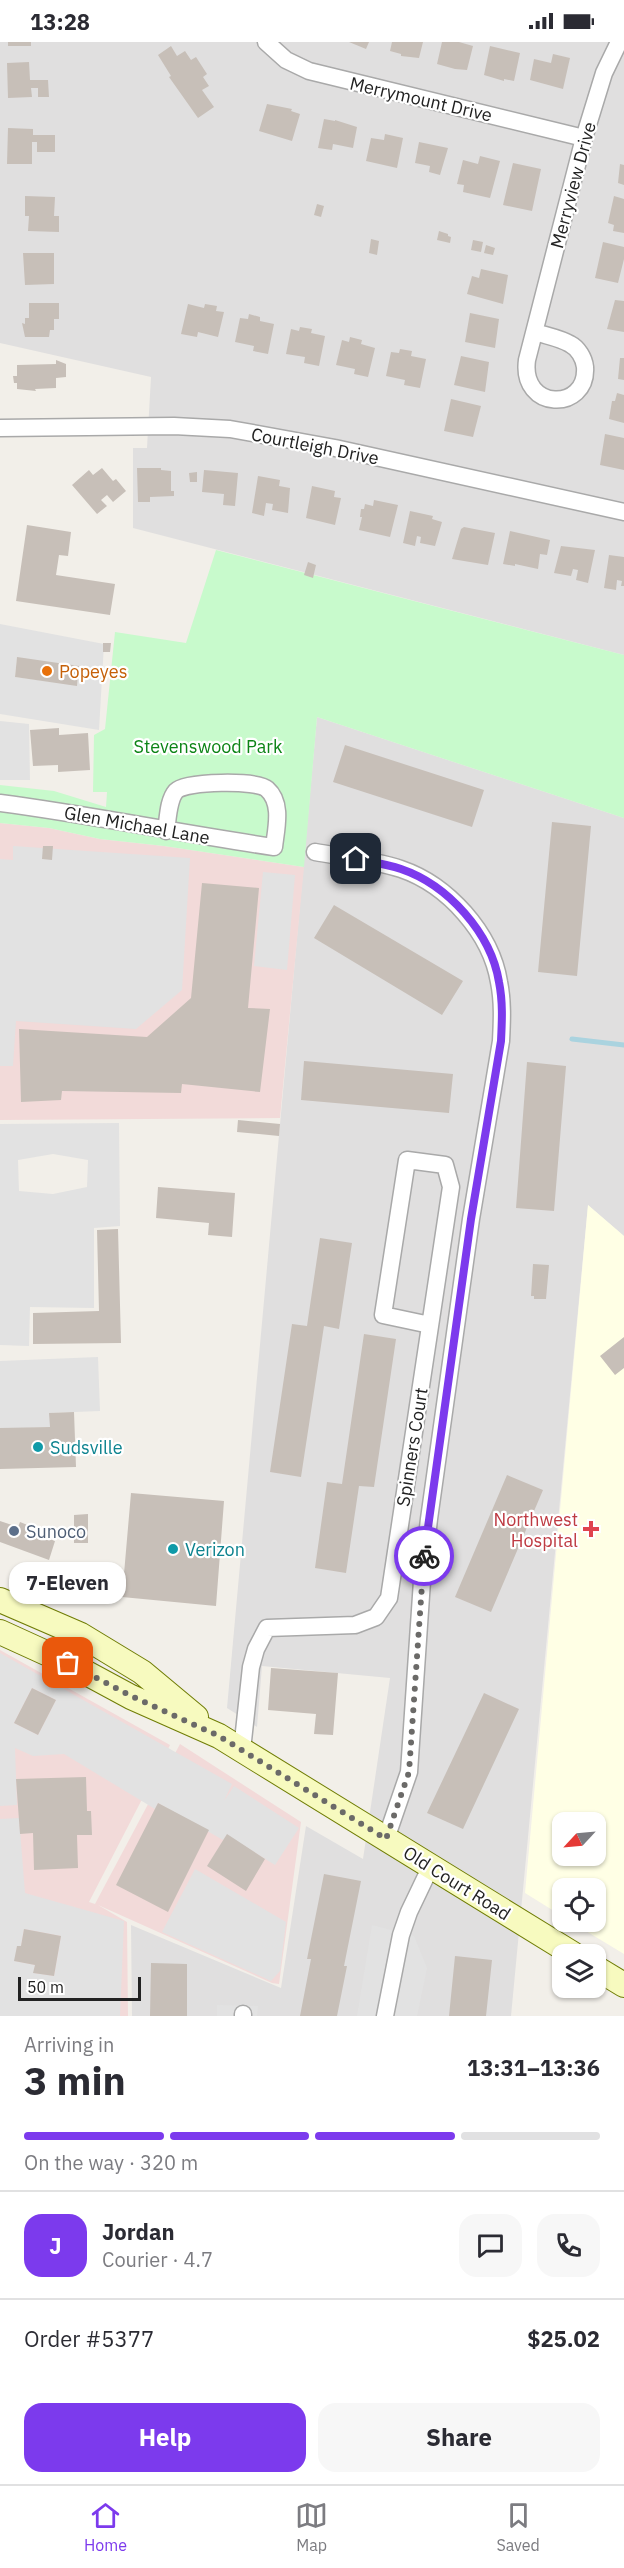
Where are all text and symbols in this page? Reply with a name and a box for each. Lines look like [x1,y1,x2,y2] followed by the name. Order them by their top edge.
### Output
[30,7,90,36] text: 13:28
[348,71,495,127] street label: Merrymount Drive
[545,119,601,251] street label: Merryview Drive
[249,422,381,470] street label: Courtleigh Drive
[59,660,127,683] place label: Popeyes
[40,664,54,678] marker: Popeyes
[134,735,283,758] park label: Stevenswood Park
[62,801,212,849] street label: Glen Michael Lane
[330,833,381,884] pin
[339,842,372,875] icon: home
[391,1386,433,1508] street label: Spinners Court
[50,1436,123,1459] place label: Sudsville
[31,1440,45,1454] marker: Sudsville
[493,1508,578,1552] place label: Northwest Hospital
[26,1520,86,1543] place label: Sunoco
[582,1520,600,1538] marker: Northwest Hospital
[7,1524,21,1538] marker: Sunoco
[394,1526,454,1586] courier
[185,1538,245,1561] place label: Verizon
[408,1540,441,1573] icon: bike
[166,1542,180,1556] marker: Verizon
[10,1561,127,1603] callout: 7-Eleven
[26,1569,109,1596] text: 7-Eleven
[42,1637,93,1688] pin
[51,1646,84,1679] icon: bag
[552,1812,606,1866] north arrow
[552,1812,606,1998] map controls
[399,1841,515,1925] street label: Old Court Road
[552,1878,606,1932] button: locate
[552,1944,606,1998] button: layers
[18,1974,141,2002] scale bar
[27,1977,64,1997] text: 50 m
[24,2031,114,2058] text: Arriving in
[467,2053,600,2082] text: 13:31–13:36
[24,2055,126,2106] text: 3 min
[24,2149,198,2176] text: On the way · 320 m
[459,2214,522,2277] button: chat
[537,2214,600,2277] button: phone
[102,2217,175,2246] text: Jordan
[49,2231,62,2260] text: J
[102,2246,213,2273] text: Courier · 4.7
[24,2324,154,2353] text: Order #5377
[527,2324,600,2353] text: $25.02
[24,2403,306,2472] button: Help
[318,2403,600,2472] button: Share
[84,2499,127,2555] tab: Home
[295,2499,328,2555] tab: Map
[496,2499,540,2555] tab: Saved

